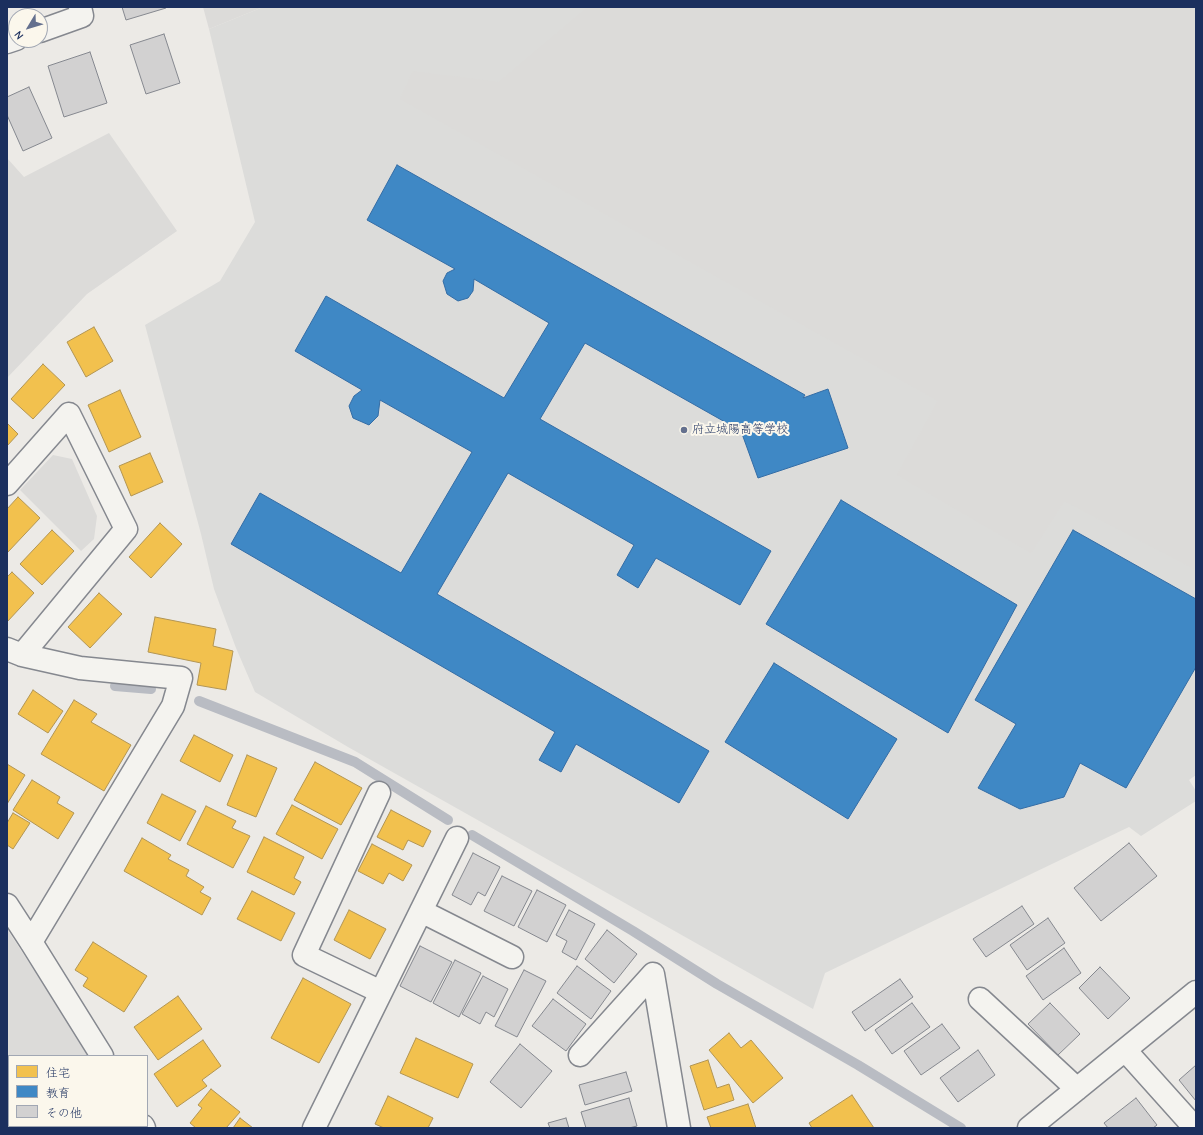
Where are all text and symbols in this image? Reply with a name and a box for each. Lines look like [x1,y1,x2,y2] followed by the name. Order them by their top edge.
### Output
[8,8,48,48] north arrow
[12,28,26,42] text: N
[692,423,788,437] place label: 府立城陽高等学校
[679,425,689,435] marker: 府立城陽高等学校
[8,1055,148,1127] legend
[46,1066,70,1080] text: 住宅
[46,1086,70,1100] text: 教育
[46,1106,82,1120] text: その他

